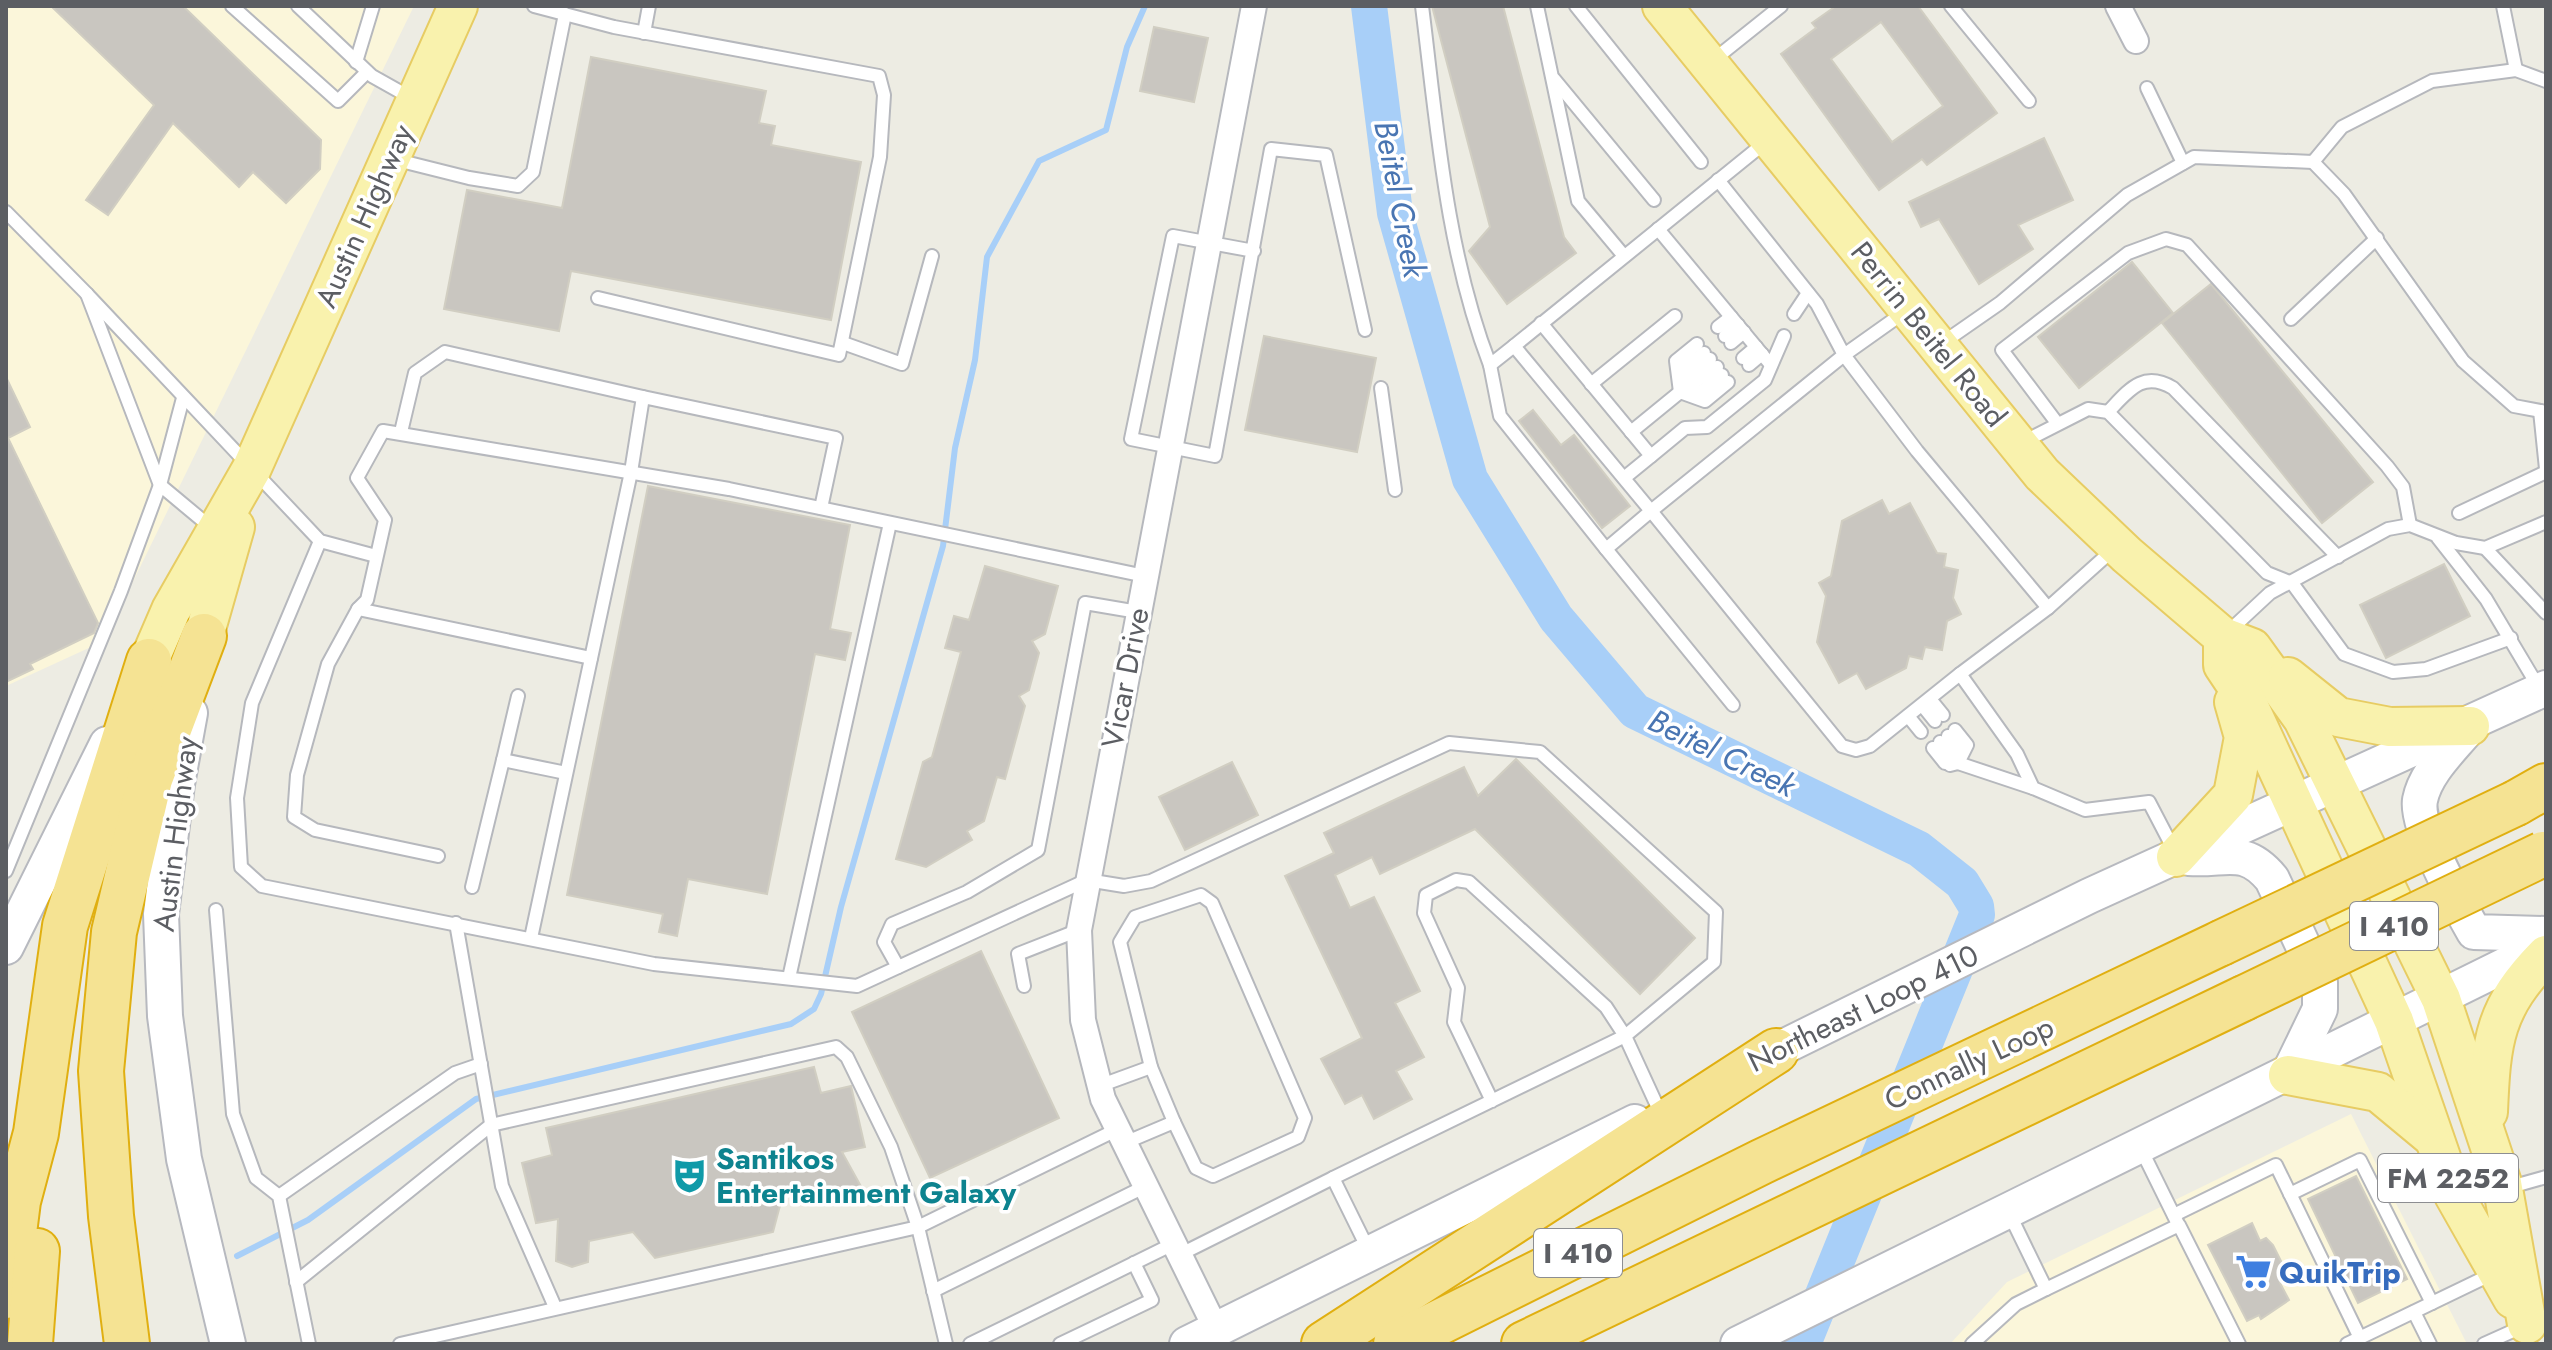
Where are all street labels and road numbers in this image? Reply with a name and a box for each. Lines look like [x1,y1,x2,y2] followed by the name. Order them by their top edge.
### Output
[304,117,424,315] street label: Austin Highway
[1841,232,2017,436] street label: Perrin Beitel Road
[1090,604,1160,752] street label: Vicar Drive
[142,733,208,934] street label: Austin Highway
[2350,902,2438,950] road number: I 410
[1740,933,1986,1083] street label: Northeast Loop 410
[1877,1005,2061,1121] street label: Connally Loop
[2378,1154,2518,1202] road number: FM 2252
[1534,1229,1622,1277] road number: I 410

